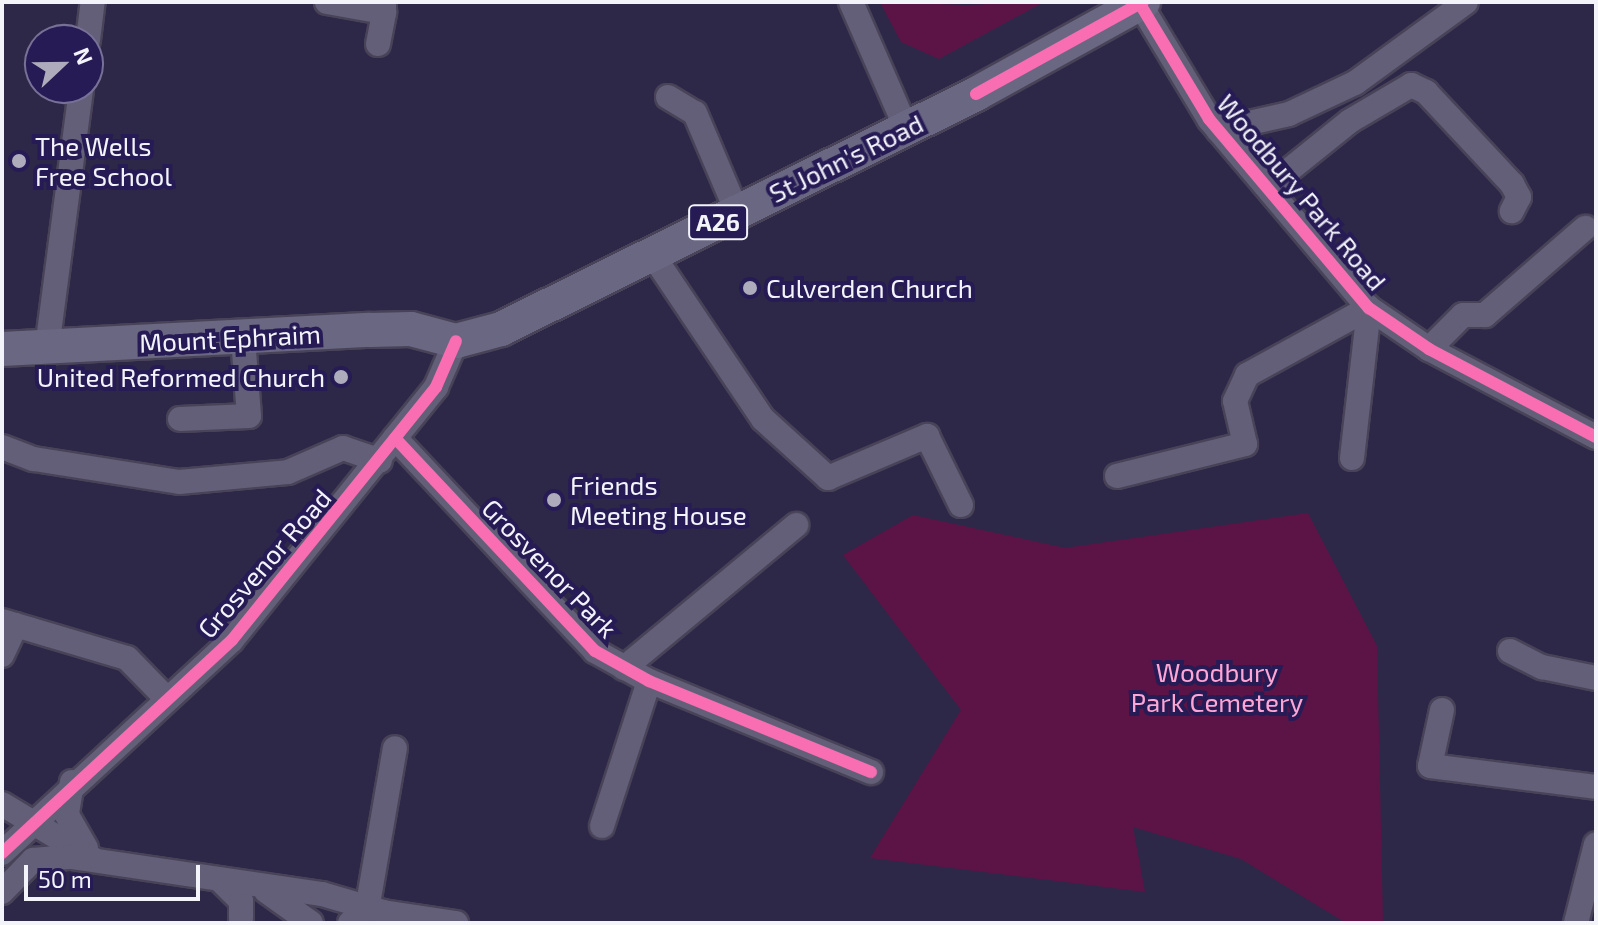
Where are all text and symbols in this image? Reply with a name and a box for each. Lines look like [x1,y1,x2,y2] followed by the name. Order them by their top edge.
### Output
[24,24,104,104] north arrow
[69,44,99,68] text: N
[1211,87,1393,297] street label: Woodbury Park Road
[764,107,928,209] street label: St John's Road
[35,130,172,192] place label: The Wells Free School
[10,152,28,170] marker: The Wells Free School
[688,202,748,242] road number: A26
[766,272,973,304] place label: Culverden Church
[741,279,759,297] marker: Culverden Church
[138,318,322,358] street label: Mount Ephraim
[37,361,325,393] place label: United Reformed Church
[332,368,350,386] marker: United Reformed Church
[570,469,747,530] place label: Friends Meeting House
[191,482,337,644] street label: Grosvenor Road
[545,491,563,509] marker: Friends Meeting House
[476,492,624,644] street label: Grosvenor Park
[1131,656,1303,718] park label: Woodbury Park Cemetery
[28,849,204,899] scale bar
[38,864,92,893] text: 50 m

